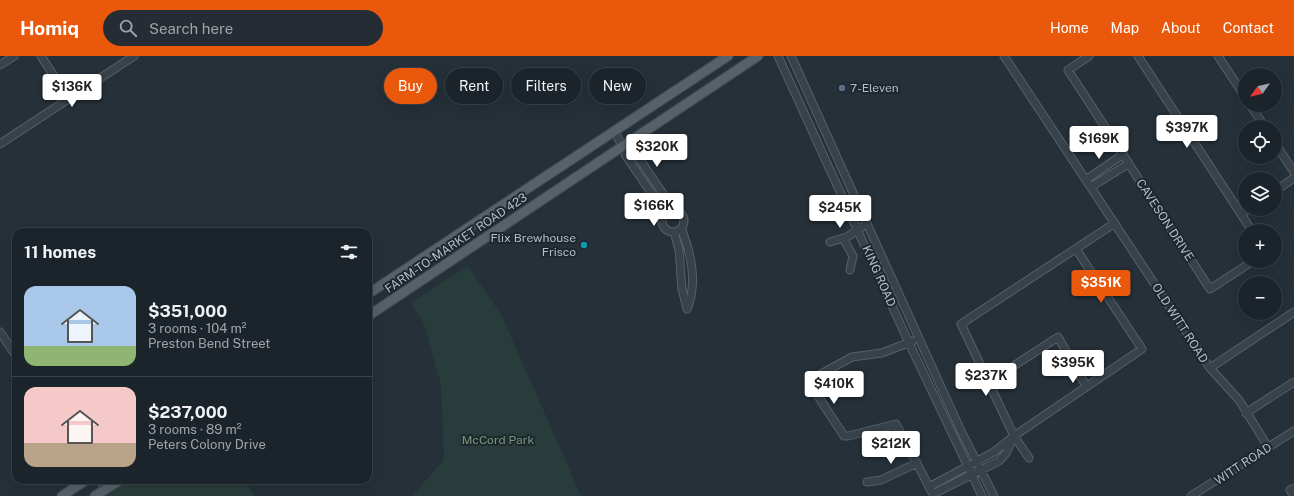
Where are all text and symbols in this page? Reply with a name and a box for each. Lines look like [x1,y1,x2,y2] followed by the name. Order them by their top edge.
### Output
[103,10,383,46] search box
[20,17,79,39] text: Homiq
[117,17,139,39] icon: search
[149,20,233,37] text: Search here
[1050,20,1089,36] text: Home
[1111,20,1139,36] text: Map
[1161,20,1201,36] text: About
[1223,20,1274,36] text: Contact
[384,68,437,104] chip: Buy
[445,68,503,104] chip: Rent
[511,68,581,104] chip: Filters
[589,68,646,104] chip: New
[1238,68,1282,112] north arrow
[1238,68,1282,320] map controls
[44,74,100,108] pin: $136K
[52,79,92,94] text: $136K
[850,81,899,95] place label: 7-Eleven
[837,83,847,93] marker: 7-Eleven
[1159,115,1215,149] pin: $397K
[1165,120,1209,135] text: $397K
[1238,120,1282,164] button: locate
[1071,126,1127,160] pin: $169K
[1079,131,1119,146] text: $169K
[629,134,685,168] pin: $320K
[635,139,679,154] text: $320K
[1238,172,1282,216] button: layers
[1133,176,1197,264] street label: CAVESON DRIVE
[382,190,530,296] street label: FARM-TO-MARKET ROAD 423
[626,193,682,227] pin: $166K
[812,195,868,229] pin: $245K
[634,198,674,213] text: $166K
[818,200,862,215] text: $245K
[1238,224,1282,268] button: +
[490,231,576,259] place label: Flix Brewhouse Frisco
[579,240,589,250] marker: Flix Brewhouse Frisco
[338,241,360,263] icon: filters
[24,242,96,262] text: 11 homes
[859,243,899,309] street label: KING ROAD
[1073,270,1129,304] pin: $351K
[1080,275,1122,290] text: $351K
[1238,276,1282,320] button: −
[1149,281,1211,365] street label: OLD WITT ROAD
[148,301,227,321] text: $351,000
[56,302,104,350] icon: home
[148,321,247,336] text: 3 rooms · 104 m²
[148,336,270,351] text: Preston Bend Street
[1045,350,1101,384] pin: $395K
[1051,355,1095,370] text: $395K
[958,363,1014,397] pin: $237K
[965,368,1008,383] text: $237K
[806,371,862,405] pin: $410K
[814,376,854,391] text: $410K
[148,402,228,422] text: $237,000
[56,403,104,451] icon: home
[148,422,242,437] text: 3 rooms · 89 m²
[863,431,919,465] pin: $212K
[462,433,534,447] park label: McCord Park
[871,436,911,451] text: $212K
[148,437,266,452] text: Peters Colony Drive
[1212,440,1274,488] street label: WITT ROAD

